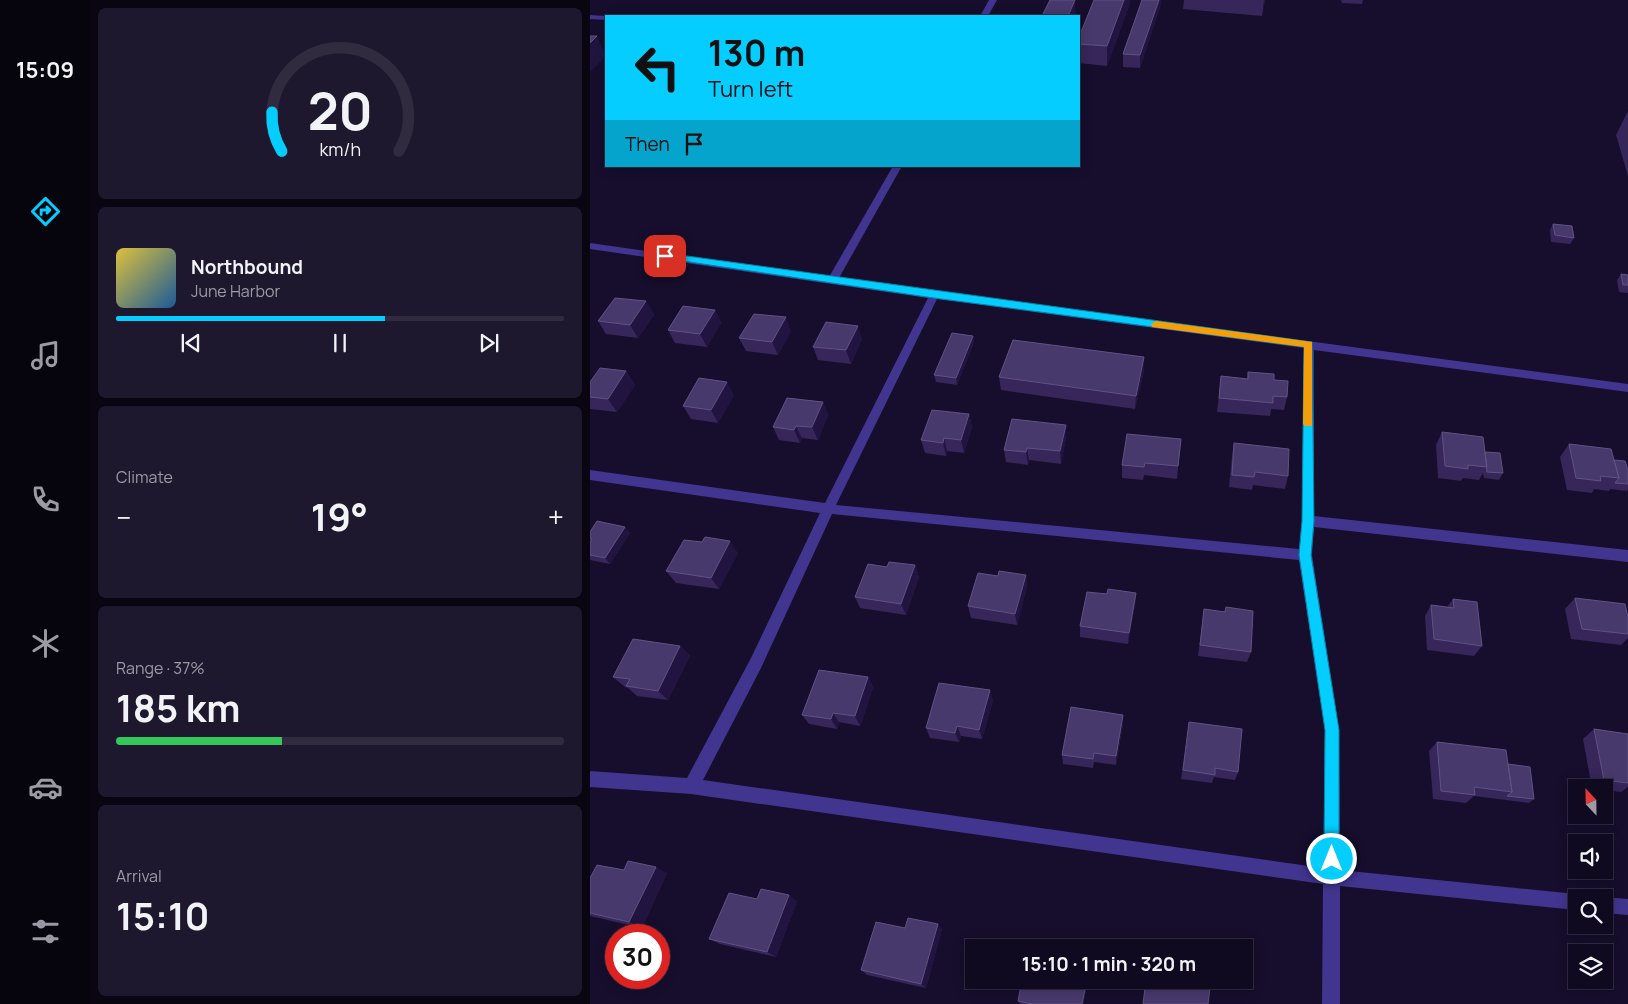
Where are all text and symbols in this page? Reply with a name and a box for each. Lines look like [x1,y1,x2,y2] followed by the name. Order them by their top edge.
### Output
[708,29,805,77] text: 130 m
[625,35,690,100] icon: left
[16,55,74,85] text: 15:09
[708,74,793,104] text: Turn left
[307,75,373,146] text: 20
[680,130,708,158] icon: arrive
[625,131,670,157] text: Then
[319,137,361,161] text: km/h
[28,194,63,229] icon: directions
[644,235,686,277] pin
[651,242,679,270] icon: arrive
[191,254,303,280] text: Northbound
[191,280,280,302] text: June Harbor
[177,329,205,357] icon: previous
[326,329,354,357] icon: pause
[475,329,503,357] icon: next
[28,338,63,373] icon: music
[116,466,173,488] text: Climate
[28,482,63,517] icon: phone
[311,490,368,542] text: 19°
[116,498,131,536] text: −
[548,498,564,536] text: +
[28,626,63,661] icon: climate
[116,657,205,679] text: Range · 37%
[116,681,240,733] text: 185 km
[28,770,63,805] icon: car
[1568,779,1612,824] north arrow
[1568,779,1613,989] map controls
[1305,832,1357,884] position arrow
[1568,834,1613,879] button: sound
[116,865,162,887] text: Arrival
[116,889,210,941] text: 15:10
[1568,889,1613,934] button: search
[28,914,63,949] icon: filters
[605,924,670,989] speed limit sign: 30
[1568,944,1613,989] button: layers
[1022,951,1196,977] text: 15:10 · 1 min · 320 m

